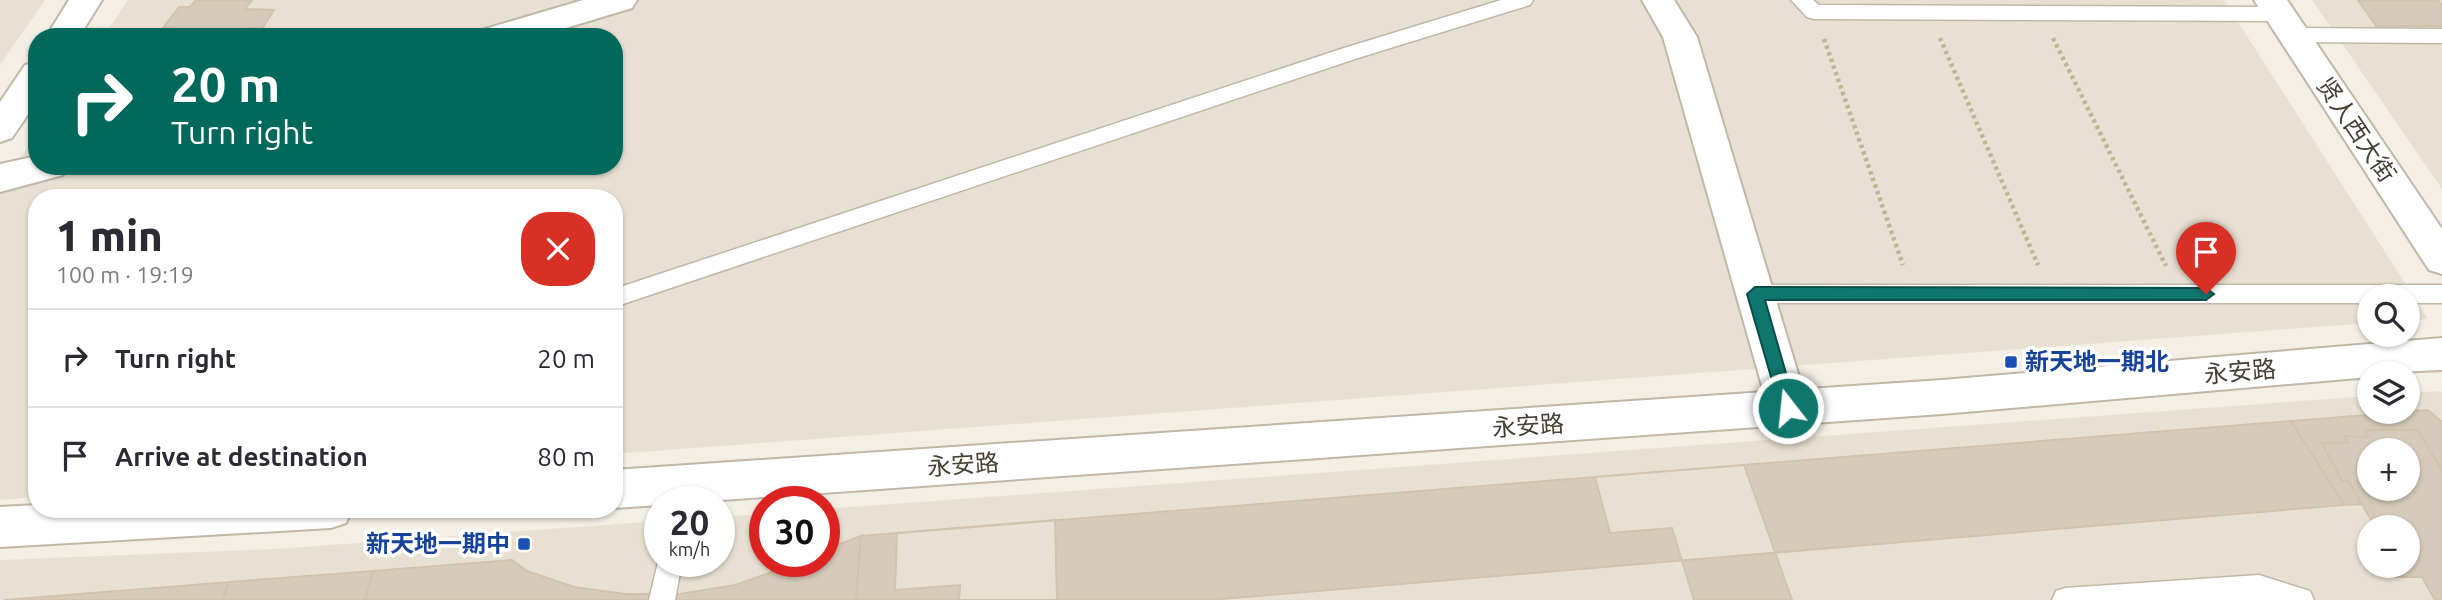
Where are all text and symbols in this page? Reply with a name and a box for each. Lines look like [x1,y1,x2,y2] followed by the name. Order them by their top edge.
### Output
[56,56,147,147] icon: right
[171,56,280,111] text: 20 m
[2312,72,2401,187] street label: 贤人西大街
[171,114,313,150] text: Turn right
[56,212,163,259] text: 1 min
[521,212,595,286] button: close
[2176,222,2236,294] pin
[2187,233,2225,271] icon: arrive
[56,262,194,287] text: 100 m · 19:19
[2357,284,2420,578] map controls
[2357,284,2420,347] button: search
[56,339,94,377] icon: right
[115,344,236,373] text: Turn right
[537,344,595,373] text: 20 m
[2025,348,2169,375] place label: 新天地一期北
[2003,354,2019,370] marker: 新天地一期北
[2203,355,2277,388] street label: 永安路
[2357,361,2420,424] button: layers
[1751,371,1825,445] position arrow
[1491,410,1565,441] street label: 永安路
[56,437,94,475] icon: arrive
[2357,438,2420,501] button: +
[115,442,368,471] text: Arrive at destination
[537,442,595,471] text: 80 m
[926,449,1000,480] street label: 永安路
[749,486,840,577] speed limit sign: 30
[670,502,709,542] text: 20
[2357,515,2420,578] button: −
[366,530,510,557] place label: 新天地一期中
[516,536,532,552] marker: 新天地一期中
[669,539,710,559] text: km/h

